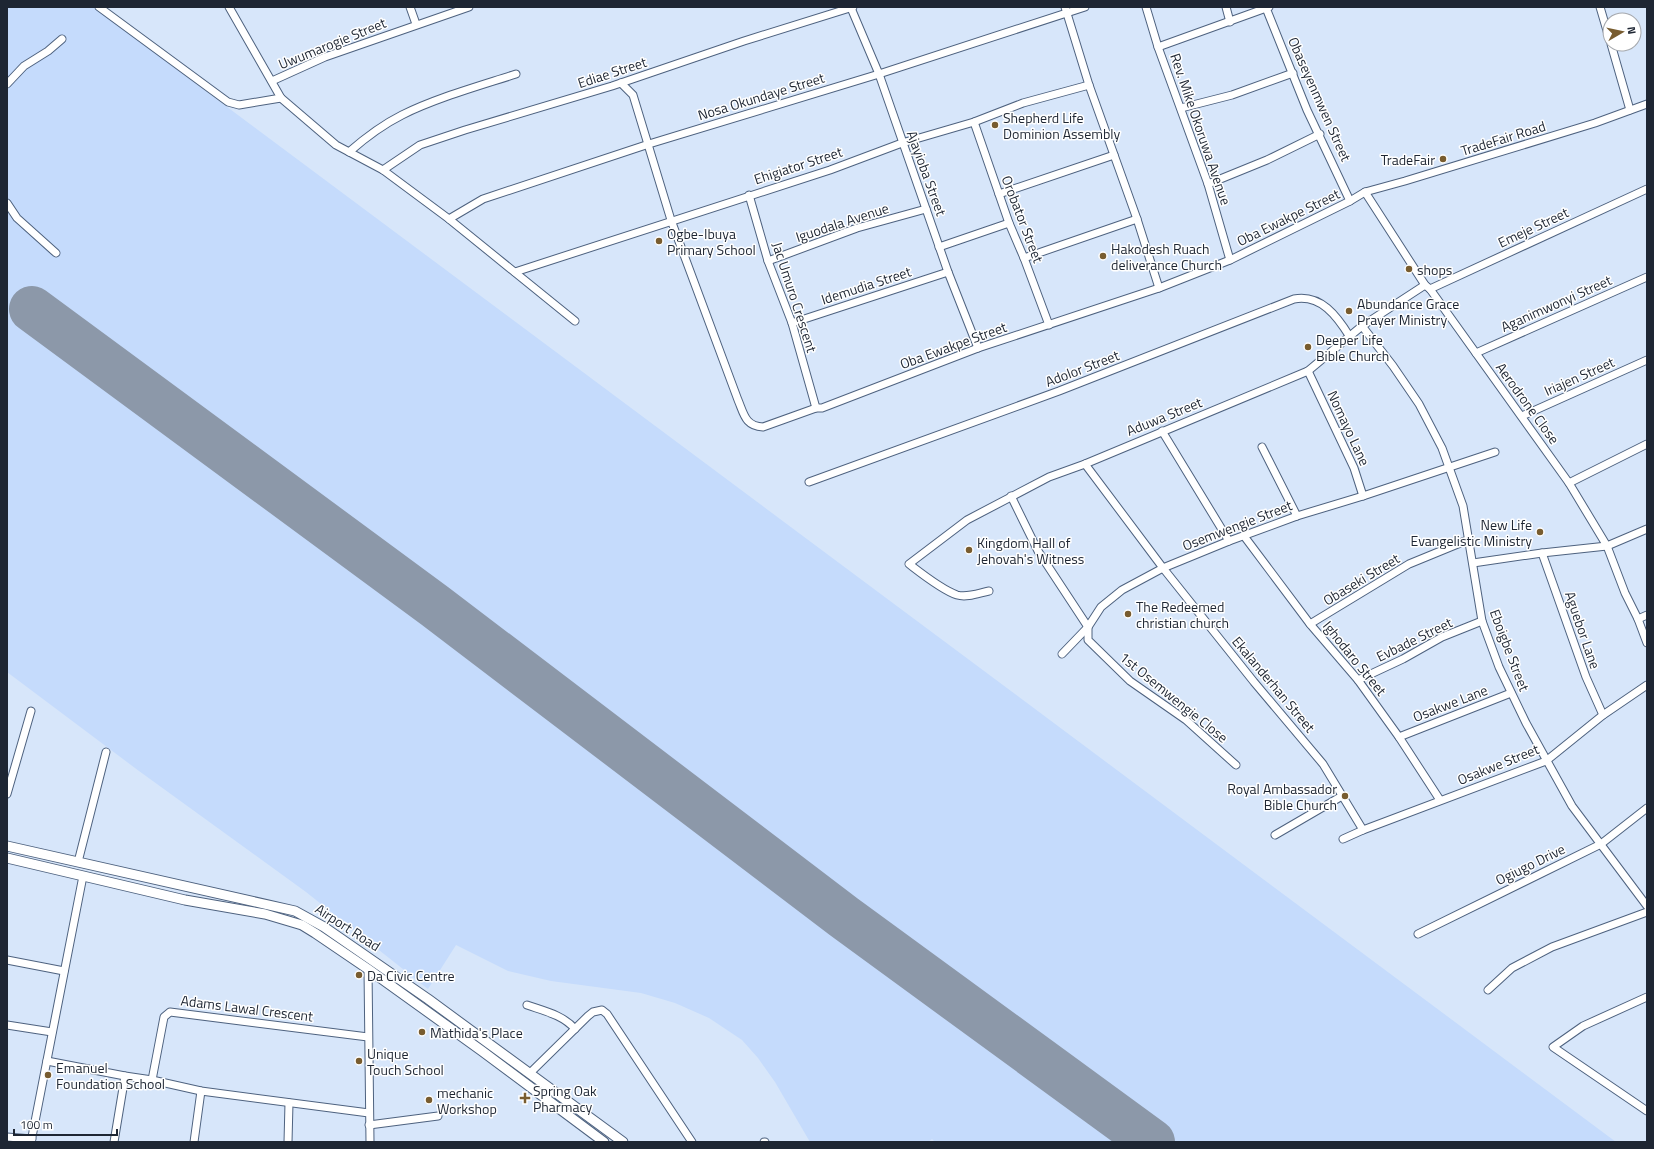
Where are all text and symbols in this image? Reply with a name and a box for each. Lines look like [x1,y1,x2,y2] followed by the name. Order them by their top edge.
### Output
[275,12,389,74] street label: Uwumarogie Street
[1602,12,1642,52] north arrow
[1623,25,1640,35] text: N
[1283,33,1357,165] street label: Obaseyenmwen Street
[1165,50,1237,208] street label: Rev. Mike Okoruwa Avenue
[575,51,649,93] street label: Ediae Street
[695,67,827,125] street label: Nosa Okundaye Street
[1003,107,1121,144] place label: Shepherd Life Dominion Assembly
[1458,115,1548,161] street label: TradeFair Road
[990,120,1000,130] marker: Shepherd Life Dominion Assembly
[902,128,952,219] street label: Ajayioba Street
[751,141,845,189] street label: Ehigiator Street
[1381,149,1435,170] place label: TradeFair
[1438,154,1448,164] marker: TradeFair
[997,172,1049,266] street label: Orobator Street
[1233,183,1343,251] street label: Oba Ewakpe Street
[793,197,891,247] street label: Iguodala Avenue
[1494,201,1572,253] street label: Emeje Street
[667,223,756,260] place label: Ogbe-Ibuya Primary School
[654,236,664,246] marker: Ogbe-Ibuya Primary School
[1111,238,1222,275] place label: Hakodesh Ruach deliverance Church
[767,239,823,355] street label: Jac Umuro Crescent
[1098,251,1108,261] marker: Hakodesh Ruach deliverance Church
[1417,259,1452,280] place label: shops
[818,261,914,309] street label: Idemudia Street
[1404,264,1414,274] marker: shops
[1497,269,1615,337] street label: Aganimwonyi Street
[1357,293,1459,330] place label: Abundance Grace Prayer Ministry
[1344,306,1354,316] marker: Abundance Grace Prayer Ministry
[897,316,1009,374] street label: Oba Ewakpe Street
[1316,329,1389,366] place label: Deeper Life Bible Church
[1303,342,1313,352] marker: Deeper Life Bible Church
[1042,344,1122,392] street label: Adolor Street
[1540,351,1618,401] street label: Iriajen Street
[1491,358,1565,448] street label: Aerodrone Close
[1322,387,1376,469] street label: Nomayo Lane
[1123,391,1205,441] street label: Aduwa Street
[1179,494,1295,556] street label: Osemwengie Street
[1411,514,1532,551] place label: New Life Evangelistic Ministry
[1535,527,1545,537] marker: New Life Evangelistic Ministry
[977,532,1084,569] place label: Kingdom Hall of Jehovah's Witness
[964,545,974,555] marker: Kingdom Hall of Jehovah's Witness
[1319,548,1403,610] street label: Obaseki Street
[1560,588,1606,672] street label: Aguebor Lane
[1136,596,1229,633] place label: The Redeemed christian church
[1485,606,1535,694] street label: Eboigbe Street
[1123,609,1133,619] marker: The Redeemed christian church
[1372,611,1456,666] street label: Evbade Street
[1318,616,1392,700] street label: Ighodaro Street
[1227,631,1321,737] street label: Ekalanderhan Street
[1115,647,1233,747] street label: 1st Osemwengie Close
[1410,679,1490,727] street label: Osakwe Lane
[1454,738,1542,790] street label: Osakwe Street
[1227,778,1337,815] place label: Royal Ambassador Bible Church
[1340,791,1350,801] marker: Royal Ambassador Bible Church
[1492,838,1568,890] street label: Ogiugo Drive
[311,898,385,956] street label: Airport Road
[367,965,455,986] place label: Da Civic Centre
[354,970,364,980] marker: Da Civic Centre
[180,989,314,1027] street label: Adams Lawal Crescent
[430,1022,523,1043] place label: Mathida's Place
[417,1027,427,1037] marker: Mathida's Place
[367,1043,444,1080] place label: Unique Touch School
[354,1056,364,1066] marker: Unique Touch School
[56,1057,165,1094] place label: Emanuel Foundation School
[43,1070,53,1080] marker: Emanuel Foundation School
[533,1080,597,1117] place label: Spring Oak Pharmacy
[437,1082,497,1119] place label: mechanic Workshop
[520,1093,530,1103] marker: Spring Oak Pharmacy
[424,1095,434,1105] marker: mechanic Workshop
[14,1111,117,1137] scale bar
[20,1115,53,1134] text: 100 m

